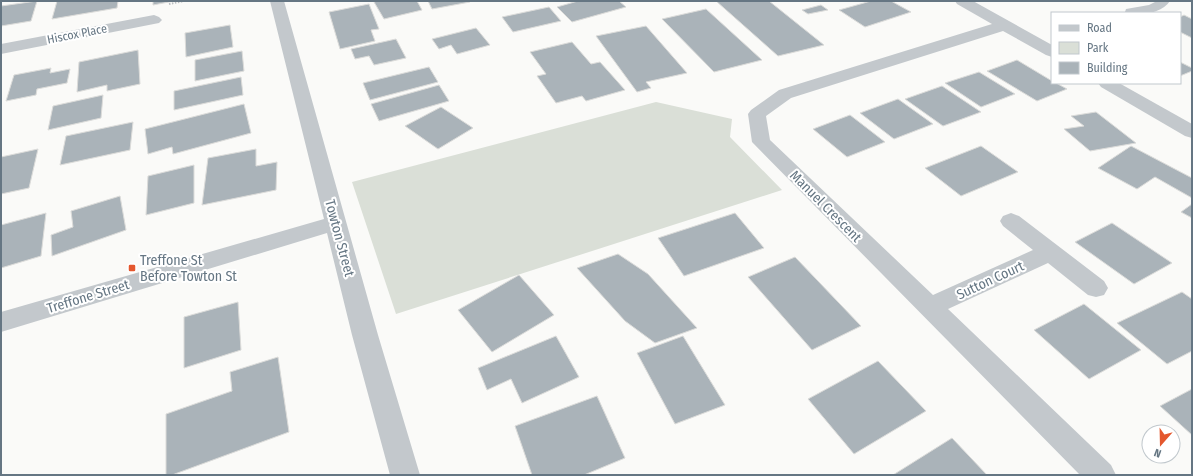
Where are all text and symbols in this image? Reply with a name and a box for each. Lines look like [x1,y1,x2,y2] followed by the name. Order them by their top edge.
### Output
[1051,12,1181,84] legend
[46,21,108,47] street label: Hiscox Place
[1087,21,1112,35] text: Road
[1087,41,1109,55] text: Park
[1087,61,1128,75] text: Building
[786,167,865,246] street label: Manuel Crescent
[321,198,358,279] street label: Towton Street
[140,252,237,285] place label: Treffone St Before Towton St
[954,257,1027,303] street label: Sutton Court
[127,263,137,273] marker: Treffone St Before Towton St
[45,276,132,317] street label: Treffone Street
[1141,424,1181,464] north arrow
[1152,446,1163,460] text: N

